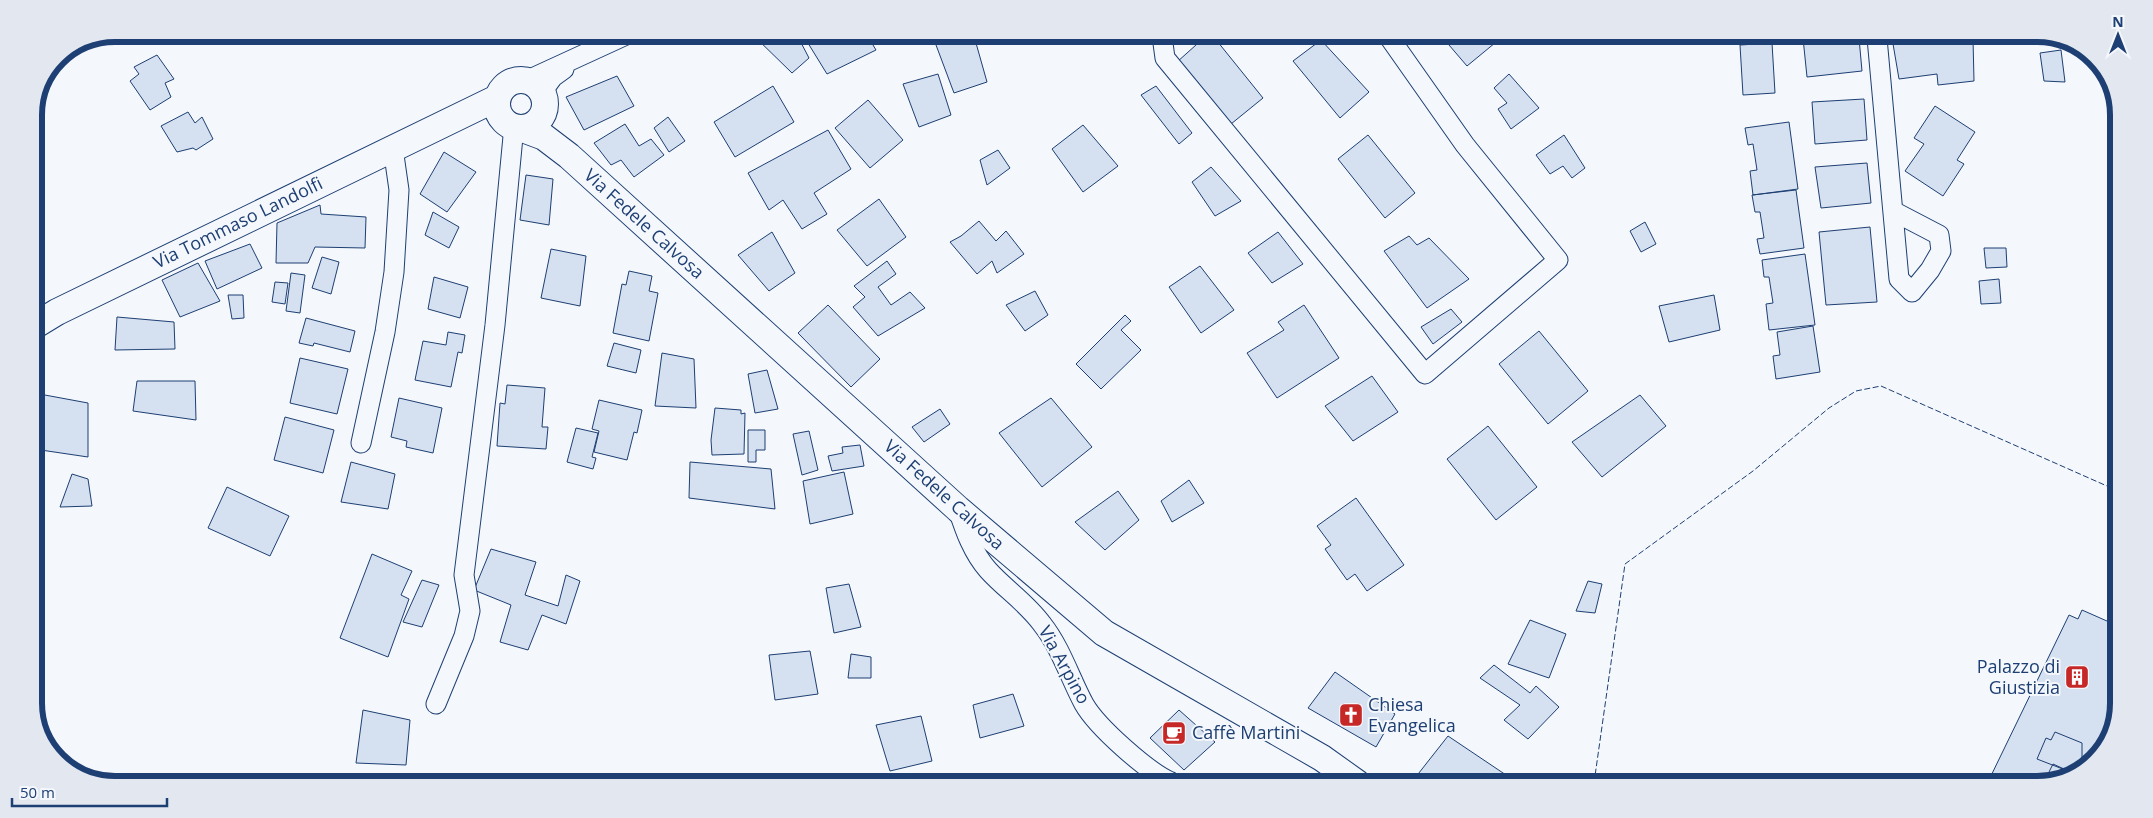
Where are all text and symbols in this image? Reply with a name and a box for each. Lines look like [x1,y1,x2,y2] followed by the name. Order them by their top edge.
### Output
[2093,10,2143,60] north arrow
[2112,12,2124,31] text: N
[579,163,710,284] street label: Via Fedele Calvosa
[149,171,326,274] street label: Via Tommaso Landolfi
[879,434,1010,555] street label: Via Fedele Calvosa
[1034,621,1096,708] street label: Via Arpino
[1977,654,2060,699] place label: Palazzo di Giustizia
[2064,664,2090,690] building icon: Palazzo di Giustizia
[1368,692,1456,737] place label: Chiesa Evangelica
[1338,702,1364,728] church icon: Chiesa Evangelica
[1161,720,1187,746] cafe icon: Caffè Martini
[1192,720,1300,744] place label: Caffè Martini
[12,776,168,808] scale bar
[20,782,55,802] text: 50 m

